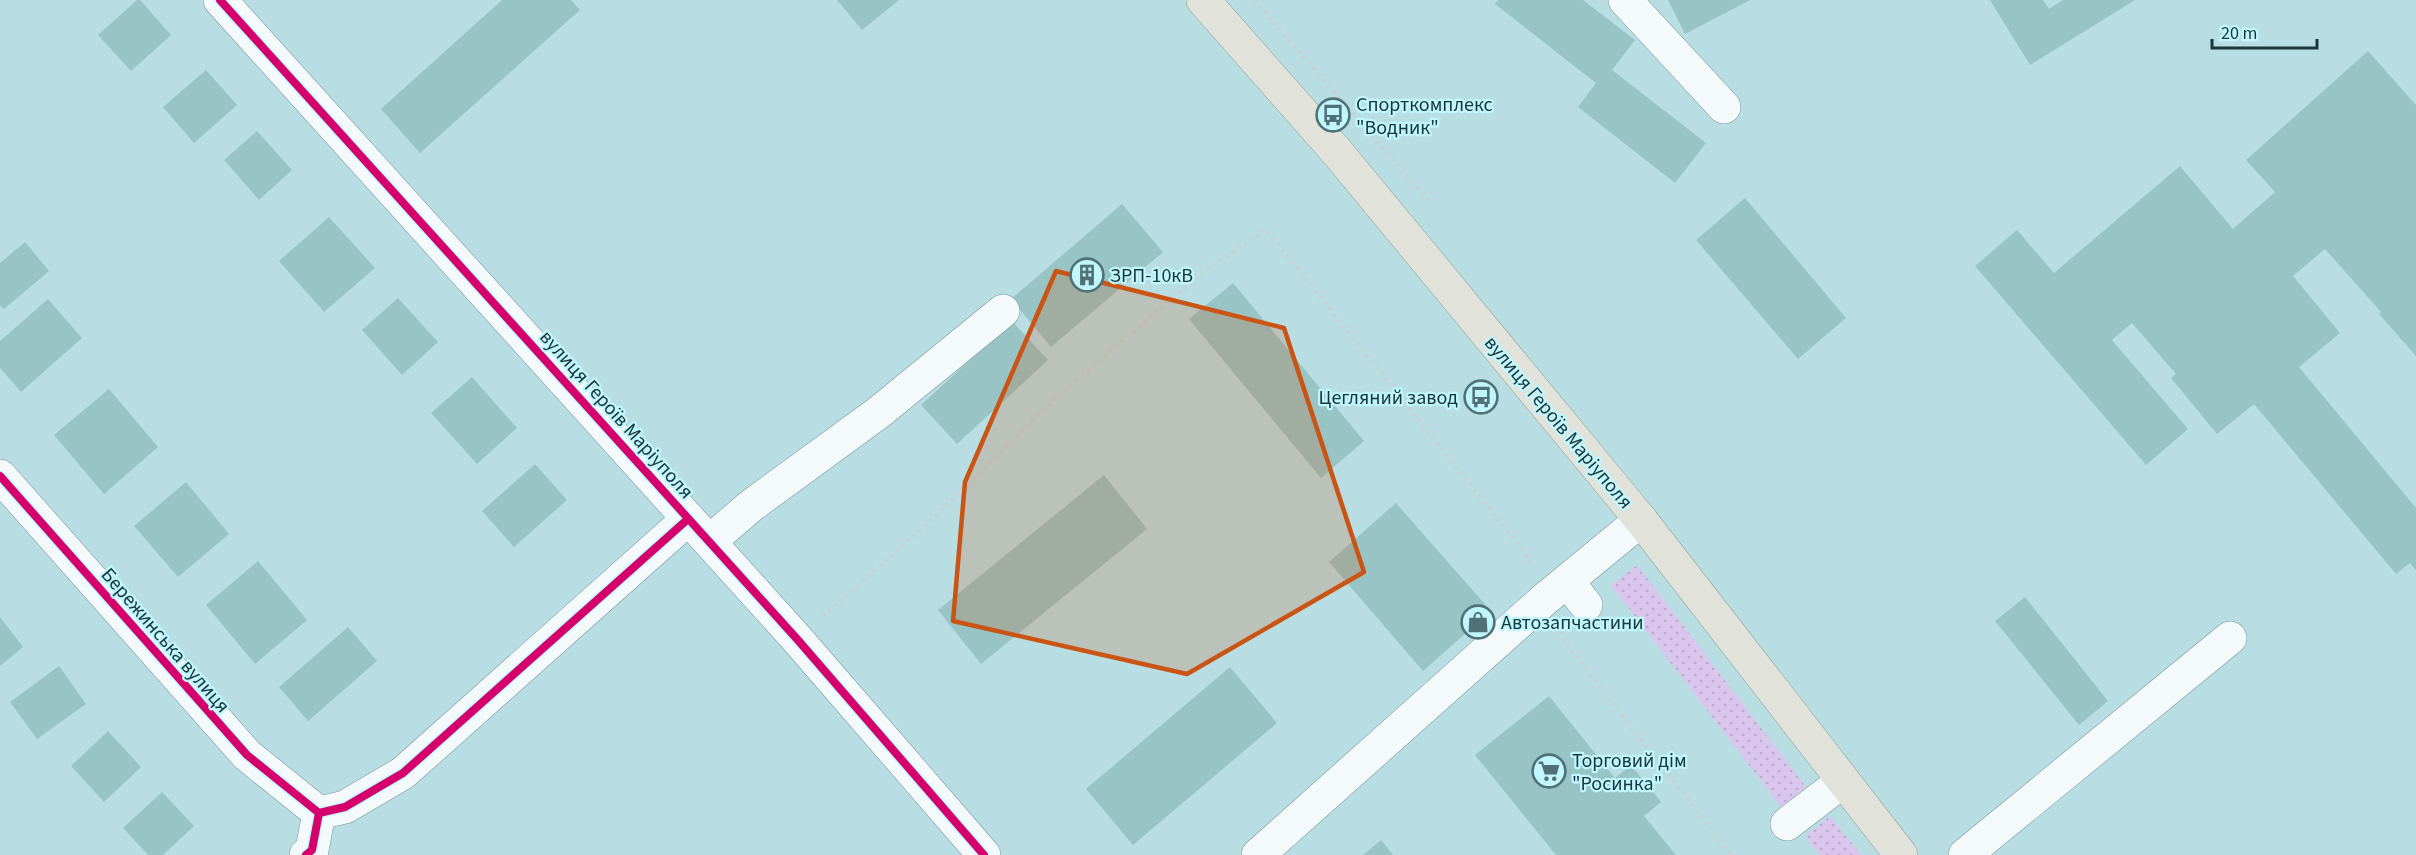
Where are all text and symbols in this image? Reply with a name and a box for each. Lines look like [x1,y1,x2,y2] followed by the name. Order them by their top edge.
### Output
[2212,12,2317,50] scale bar
[2221,21,2257,46] text: 20 m
[1356,91,1493,142] place label: Спорткомплекс "Водник"
[1315,97,1351,133] bus stop icon: Спорткомплекс "Водник"
[1069,257,1105,293] building icon: ЗРП-10кВ
[1110,262,1193,290] place label: ЗРП-10кВ
[533,324,700,505] street label: вулиця Героїв Маріуполя
[1477,330,1639,515] street label: вулиця Героїв Маріуполя
[1463,379,1499,415] bus stop icon: Цегляний завод
[1318,384,1458,412] place label: Цегляний завод
[94,562,236,719] street label: Бережинська вулиця
[1460,604,1496,640] shop icon: Автозапчастини
[1501,609,1644,637] place label: Автозапчастини
[1572,747,1687,798] place label: Торговий дім "Росинка"
[1531,753,1567,789] supermarket icon: Торговий дім "Росинка"

